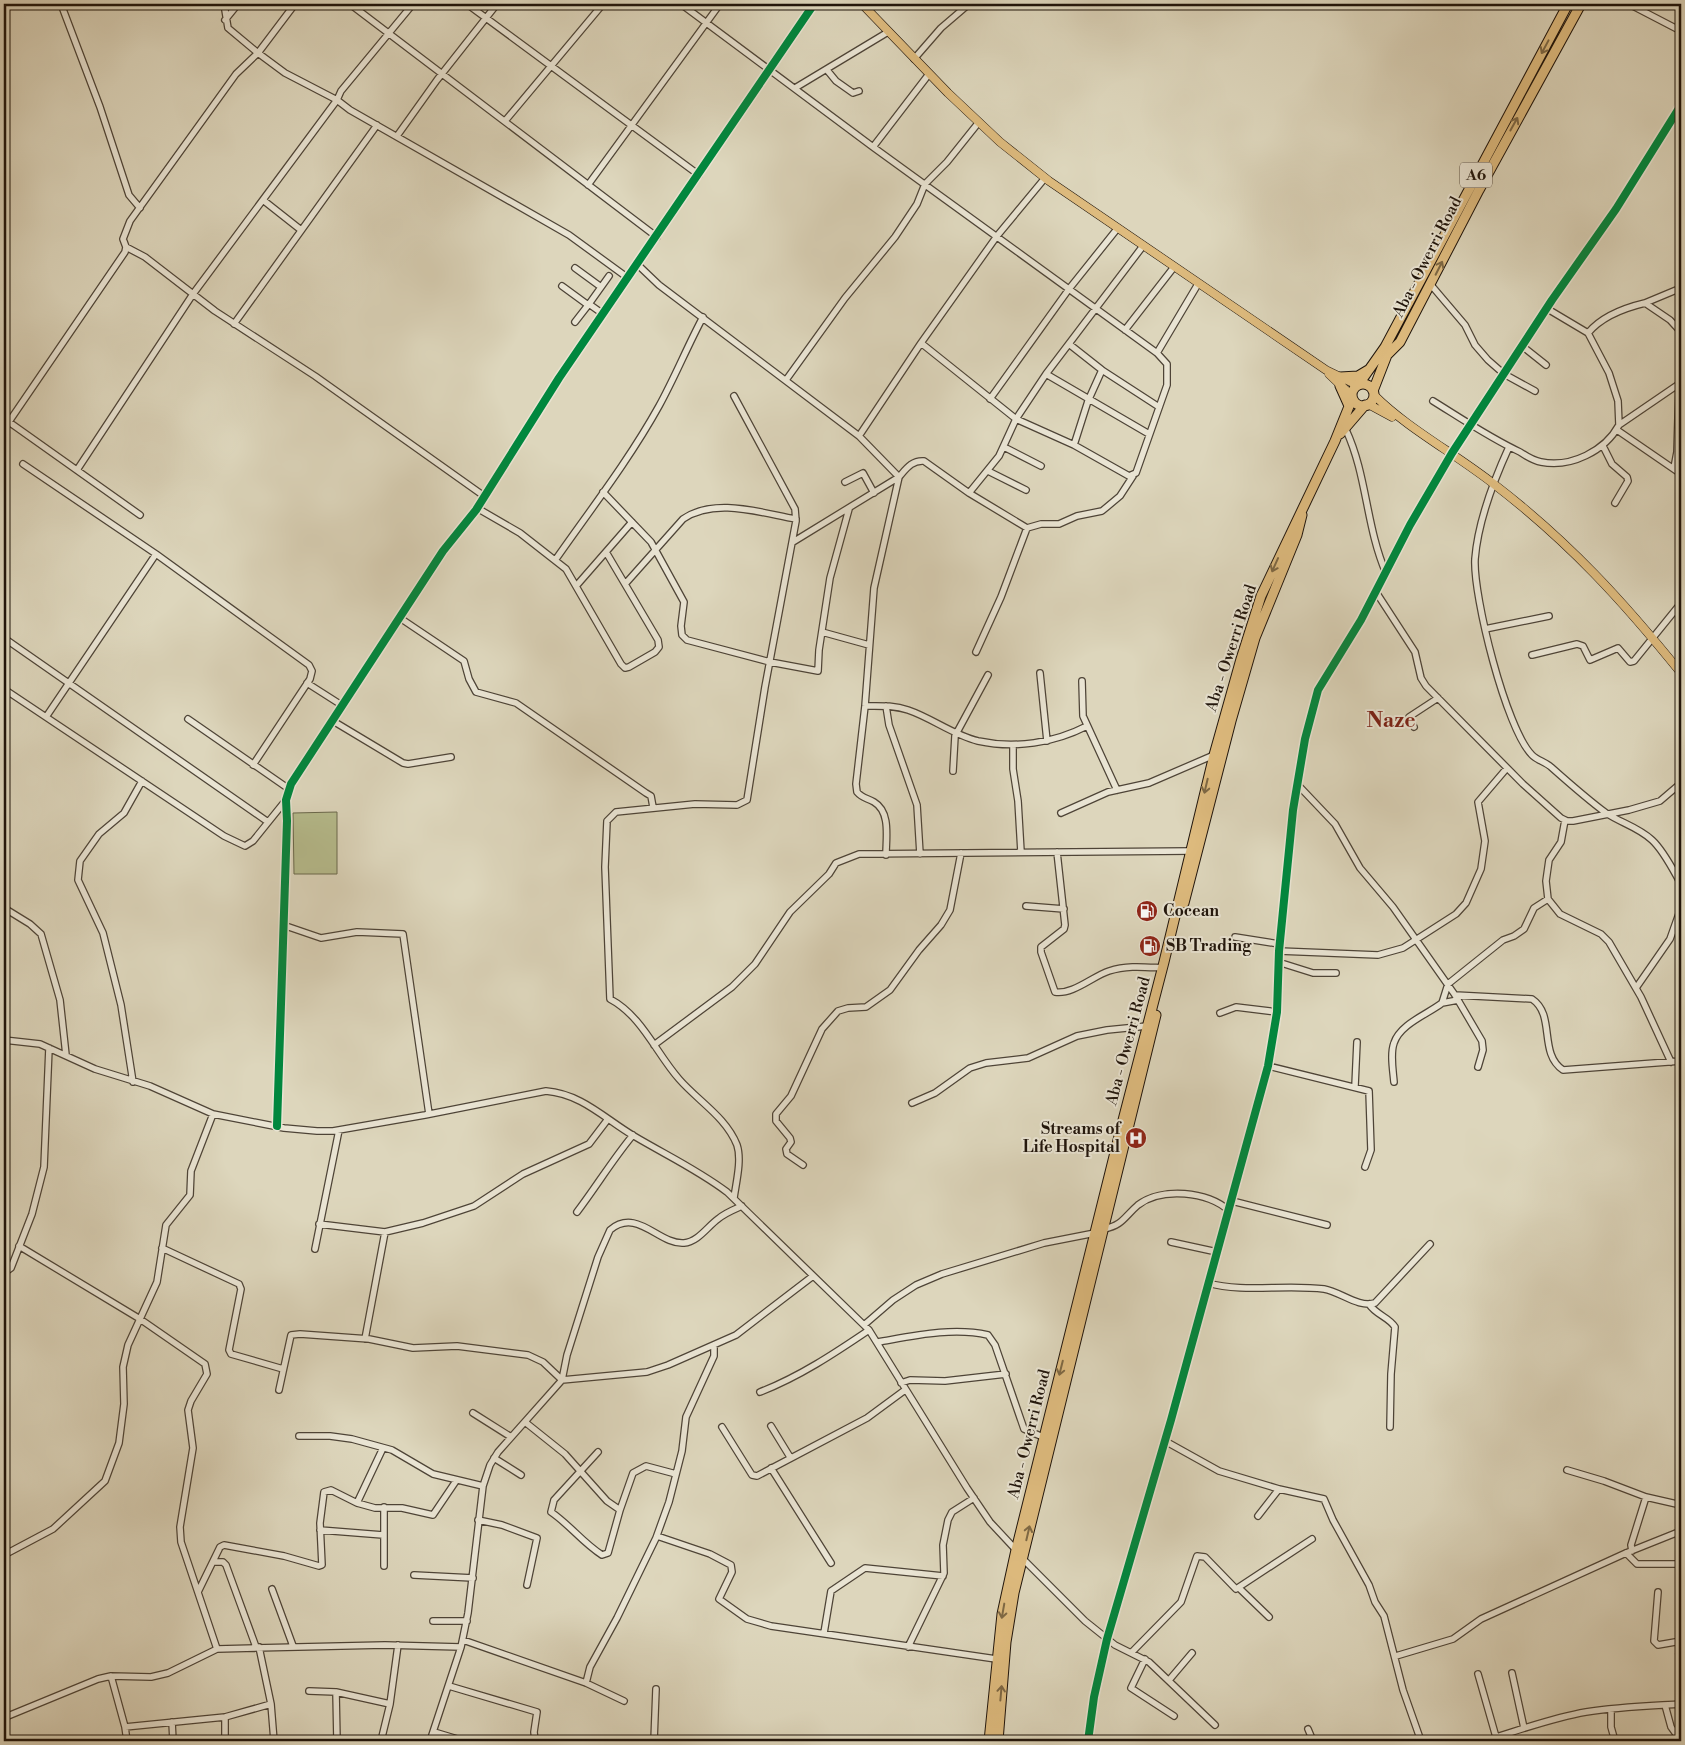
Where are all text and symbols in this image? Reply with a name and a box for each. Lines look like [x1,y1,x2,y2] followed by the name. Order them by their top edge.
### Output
[1540,39,1549,54] one-way arrow
[1510,118,1520,132] one-way arrow
[1460,162,1492,188] road number: A6
[1388,193,1466,321] street label: Aba - Owerri Road
[1435,261,1444,276] one-way arrow
[1270,557,1280,572] one-way arrow
[1201,582,1261,715] street label: Aba - Owerri Road
[1367,708,1415,734] district label: Naze
[1201,778,1210,794] one-way arrow
[1135,899,1159,923] fuel station icon: Cocean
[1163,901,1219,921] place label: Cocean
[1138,934,1162,958] fuel station icon: SB Trading
[1166,936,1252,956] place label: SB Trading
[1101,974,1155,1109] street label: Aba - Owerri Road
[1023,1119,1122,1157] place label: Streams of Life Hospital
[1124,1126,1148,1150] hospital icon: Streams of Life Hospital
[1056,1360,1065,1376] one-way arrow
[1003,1367,1055,1502] street label: Aba - Owerri Road
[1024,1525,1033,1541] one-way arrow
[997,1603,1007,1619] one-way arrow
[996,1685,1006,1701] one-way arrow

